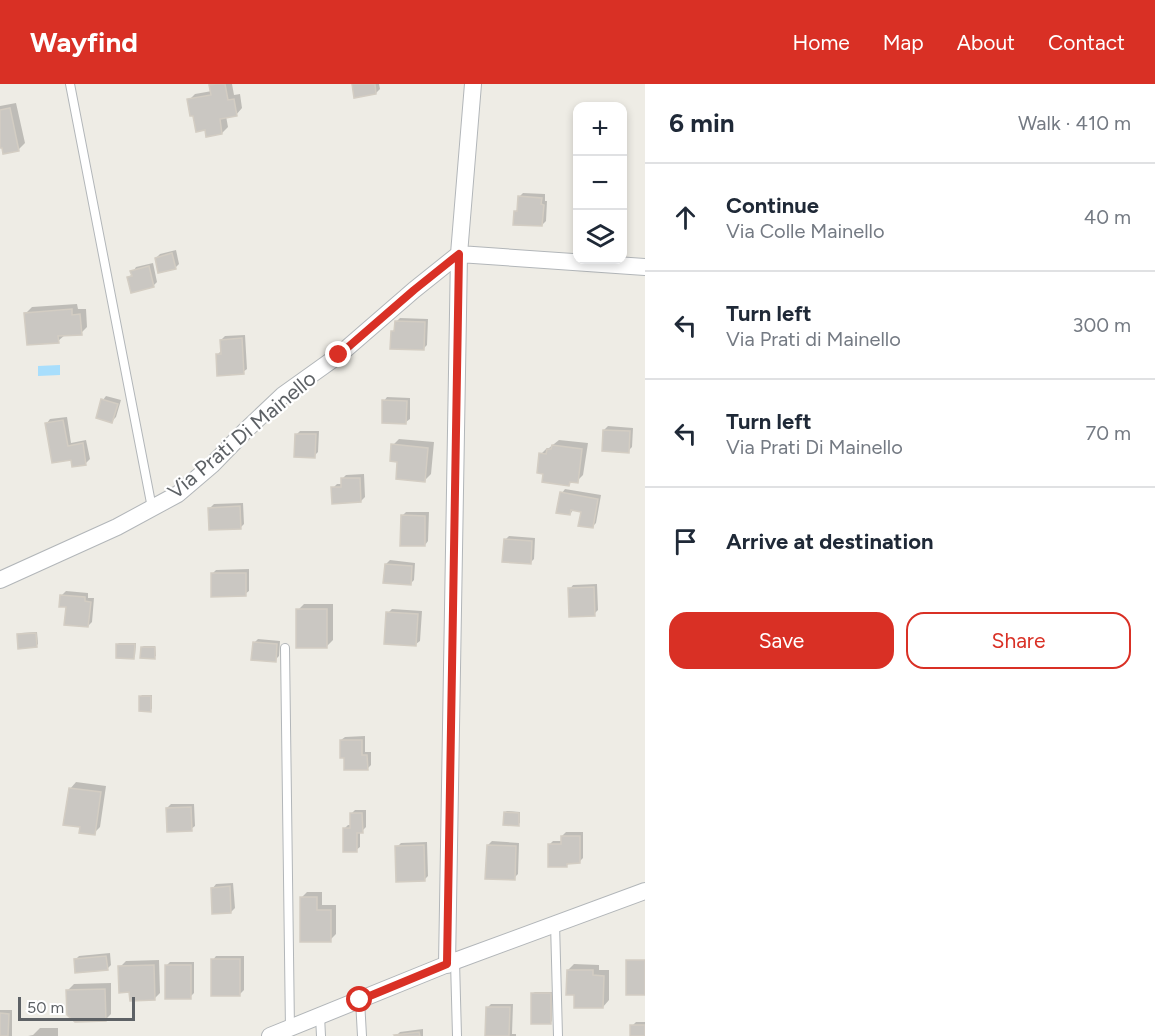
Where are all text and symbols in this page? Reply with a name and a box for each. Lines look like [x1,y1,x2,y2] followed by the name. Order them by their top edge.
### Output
[30,25,138,59] text: Wayfind
[793,30,850,55] text: Home
[883,30,924,55] text: Map
[957,30,1015,55] text: About
[1048,30,1125,55] text: Contact
[573,102,627,264] map controls
[573,102,627,156] button: +
[669,107,735,139] text: 6 min
[1018,111,1131,135] text: Walk · 410 m
[573,156,627,210] button: −
[726,192,819,219] text: Continue
[669,201,702,234] icon: ahead
[1084,205,1131,229] text: 40 m
[573,210,627,264] button: layers
[726,219,885,243] text: Via Colle Mainello
[726,300,812,327] text: Turn left
[669,309,702,342] icon: left
[1073,313,1131,337] text: 300 m
[726,327,901,351] text: Via Prati di Mainello
[325,341,351,367] route end
[163,365,321,504] street label: Via Prati Di Mainello
[726,408,812,435] text: Turn left
[669,417,702,450] icon: left
[1085,421,1131,445] text: 70 m
[726,435,903,459] text: Via Prati Di Mainello
[669,525,702,558] icon: arrive
[726,528,934,555] text: Arrive at destination
[669,612,894,669] button: Save
[906,612,1131,669] button: Share
[346,986,372,1012] route start
[18,994,135,1022] scale bar
[27,998,64,1017] text: 50 m

